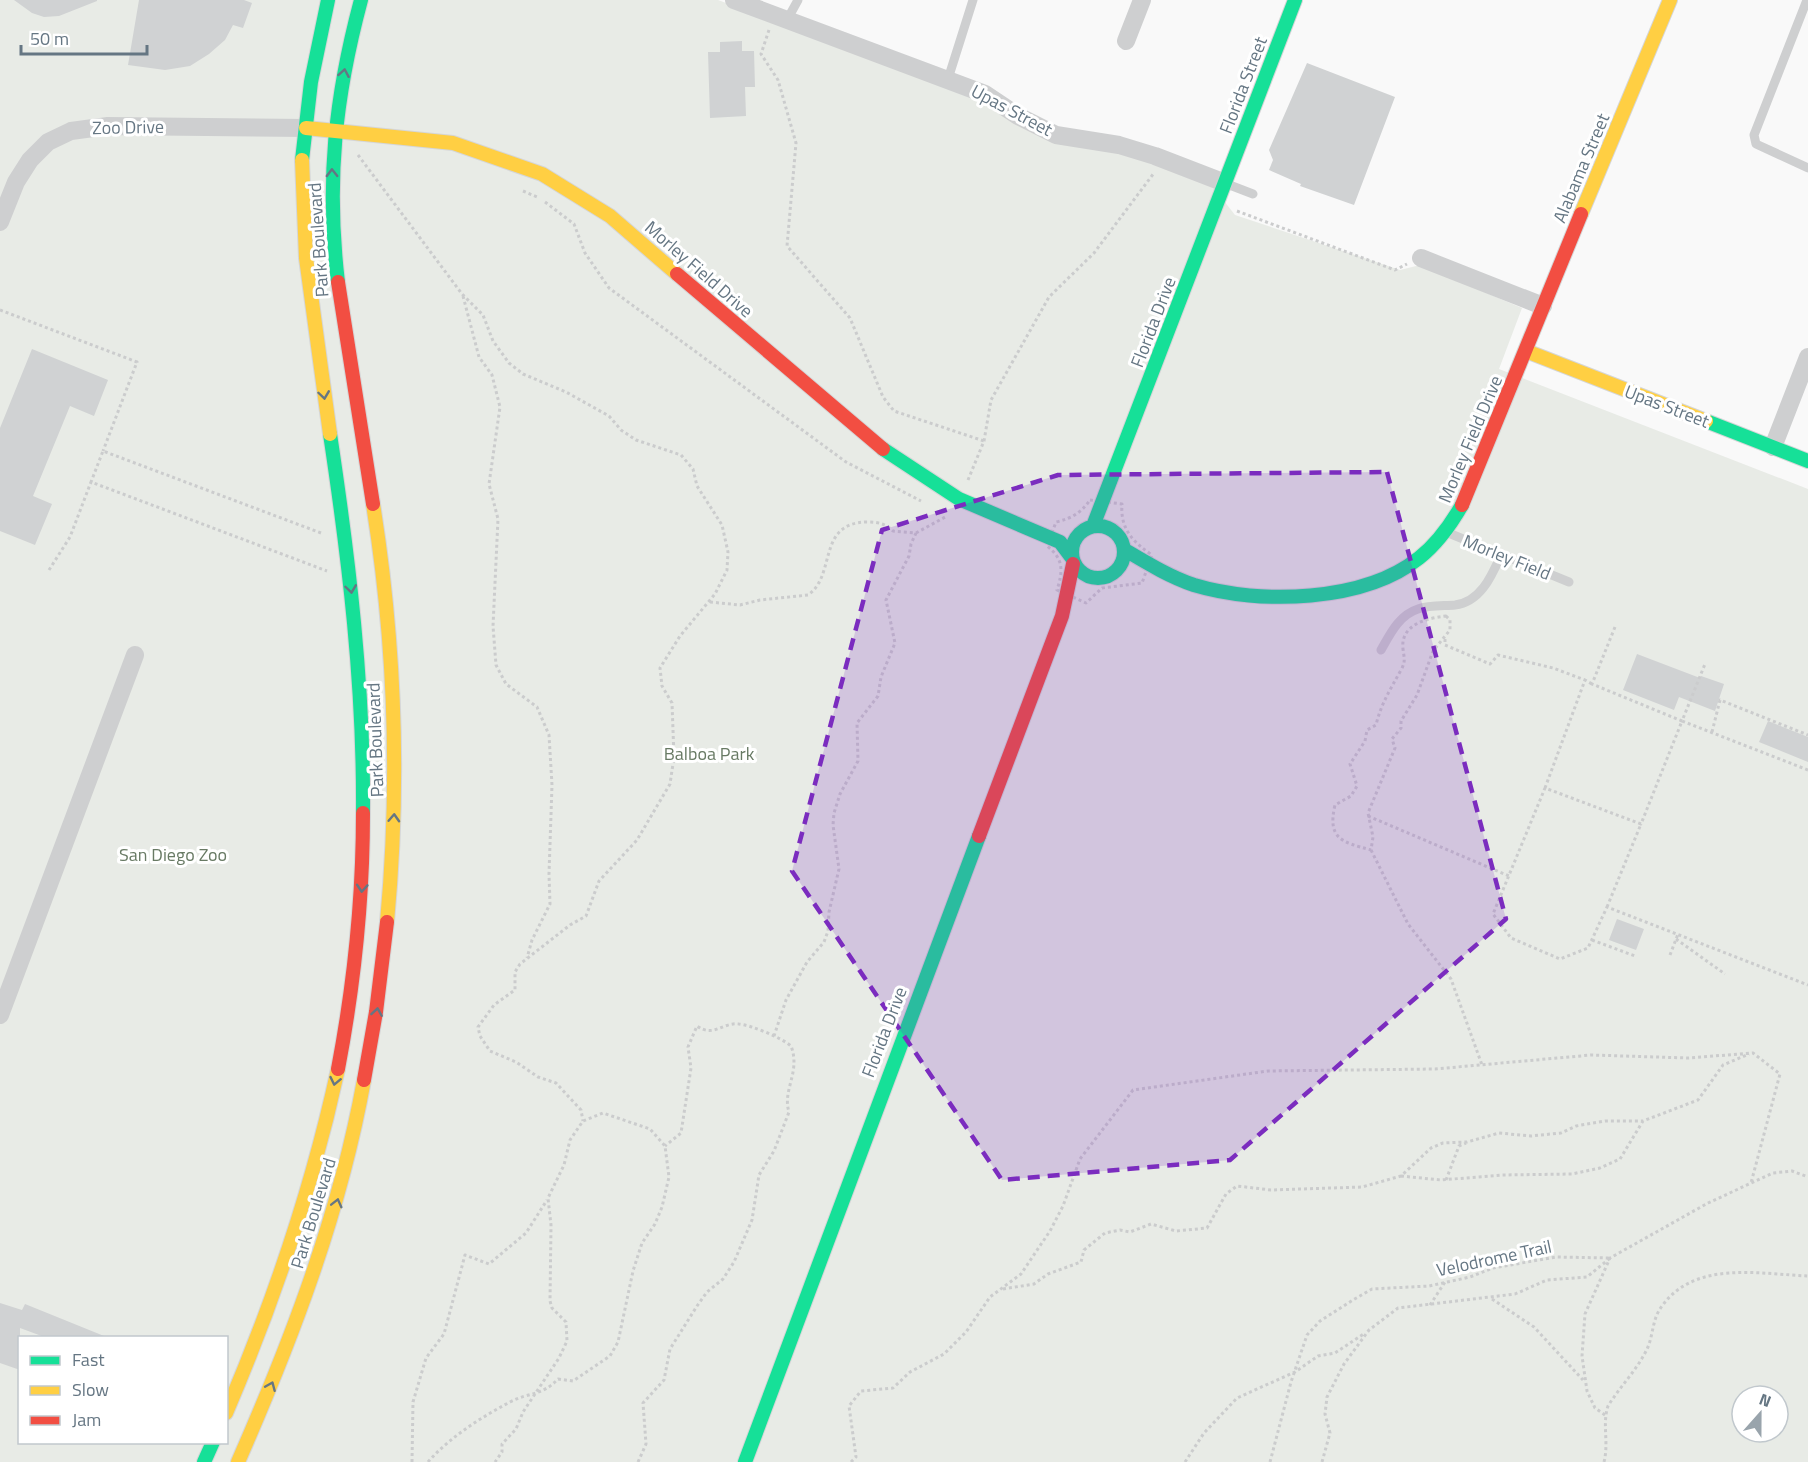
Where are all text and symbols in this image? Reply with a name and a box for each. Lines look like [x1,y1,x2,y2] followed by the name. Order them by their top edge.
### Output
[21,18,147,56] scale bar
[30,25,69,52] text: 50 m
[1212,32,1274,138] street label: Florida Street
[338,69,350,78] one-way arrow
[966,77,1058,143] street label: Upas Street
[1546,108,1617,227] street label: Alabama Street
[92,113,164,141] street label: Zoo Drive
[326,168,338,177] one-way arrow
[301,182,335,298] street label: Park Boulevard
[639,214,759,324] street label: Morley Field Drive
[1123,273,1183,371] street label: Florida Drive
[1431,371,1509,507] street label: Morley Field Drive
[1621,377,1714,435] street label: Upas Street
[318,391,330,400] one-way arrow
[1459,527,1555,587] street label: Morley Field
[345,584,357,593] one-way arrow
[360,682,390,798] street label: Park Boulevard
[664,740,755,767] park label: Balboa Park
[388,814,401,823] one-way arrow
[119,841,227,868] park label: San Diego Zoo
[355,883,368,892] one-way arrow
[854,983,914,1081] street label: Florida Drive
[370,1008,382,1017] one-way arrow
[329,1075,342,1085] one-way arrow
[283,1154,343,1272] street label: Park Boulevard
[330,1198,343,1208] one-way arrow
[1434,1233,1554,1283] street label: Velodrome Trail
[18,1336,228,1444] legend
[72,1346,105,1373] text: Fast
[72,1376,109,1403] text: Slow
[264,1382,276,1393] one-way arrow
[1730,1384,1790,1444] north arrow
[1756,1387,1775,1413] text: N
[72,1406,101,1433] text: Jam

